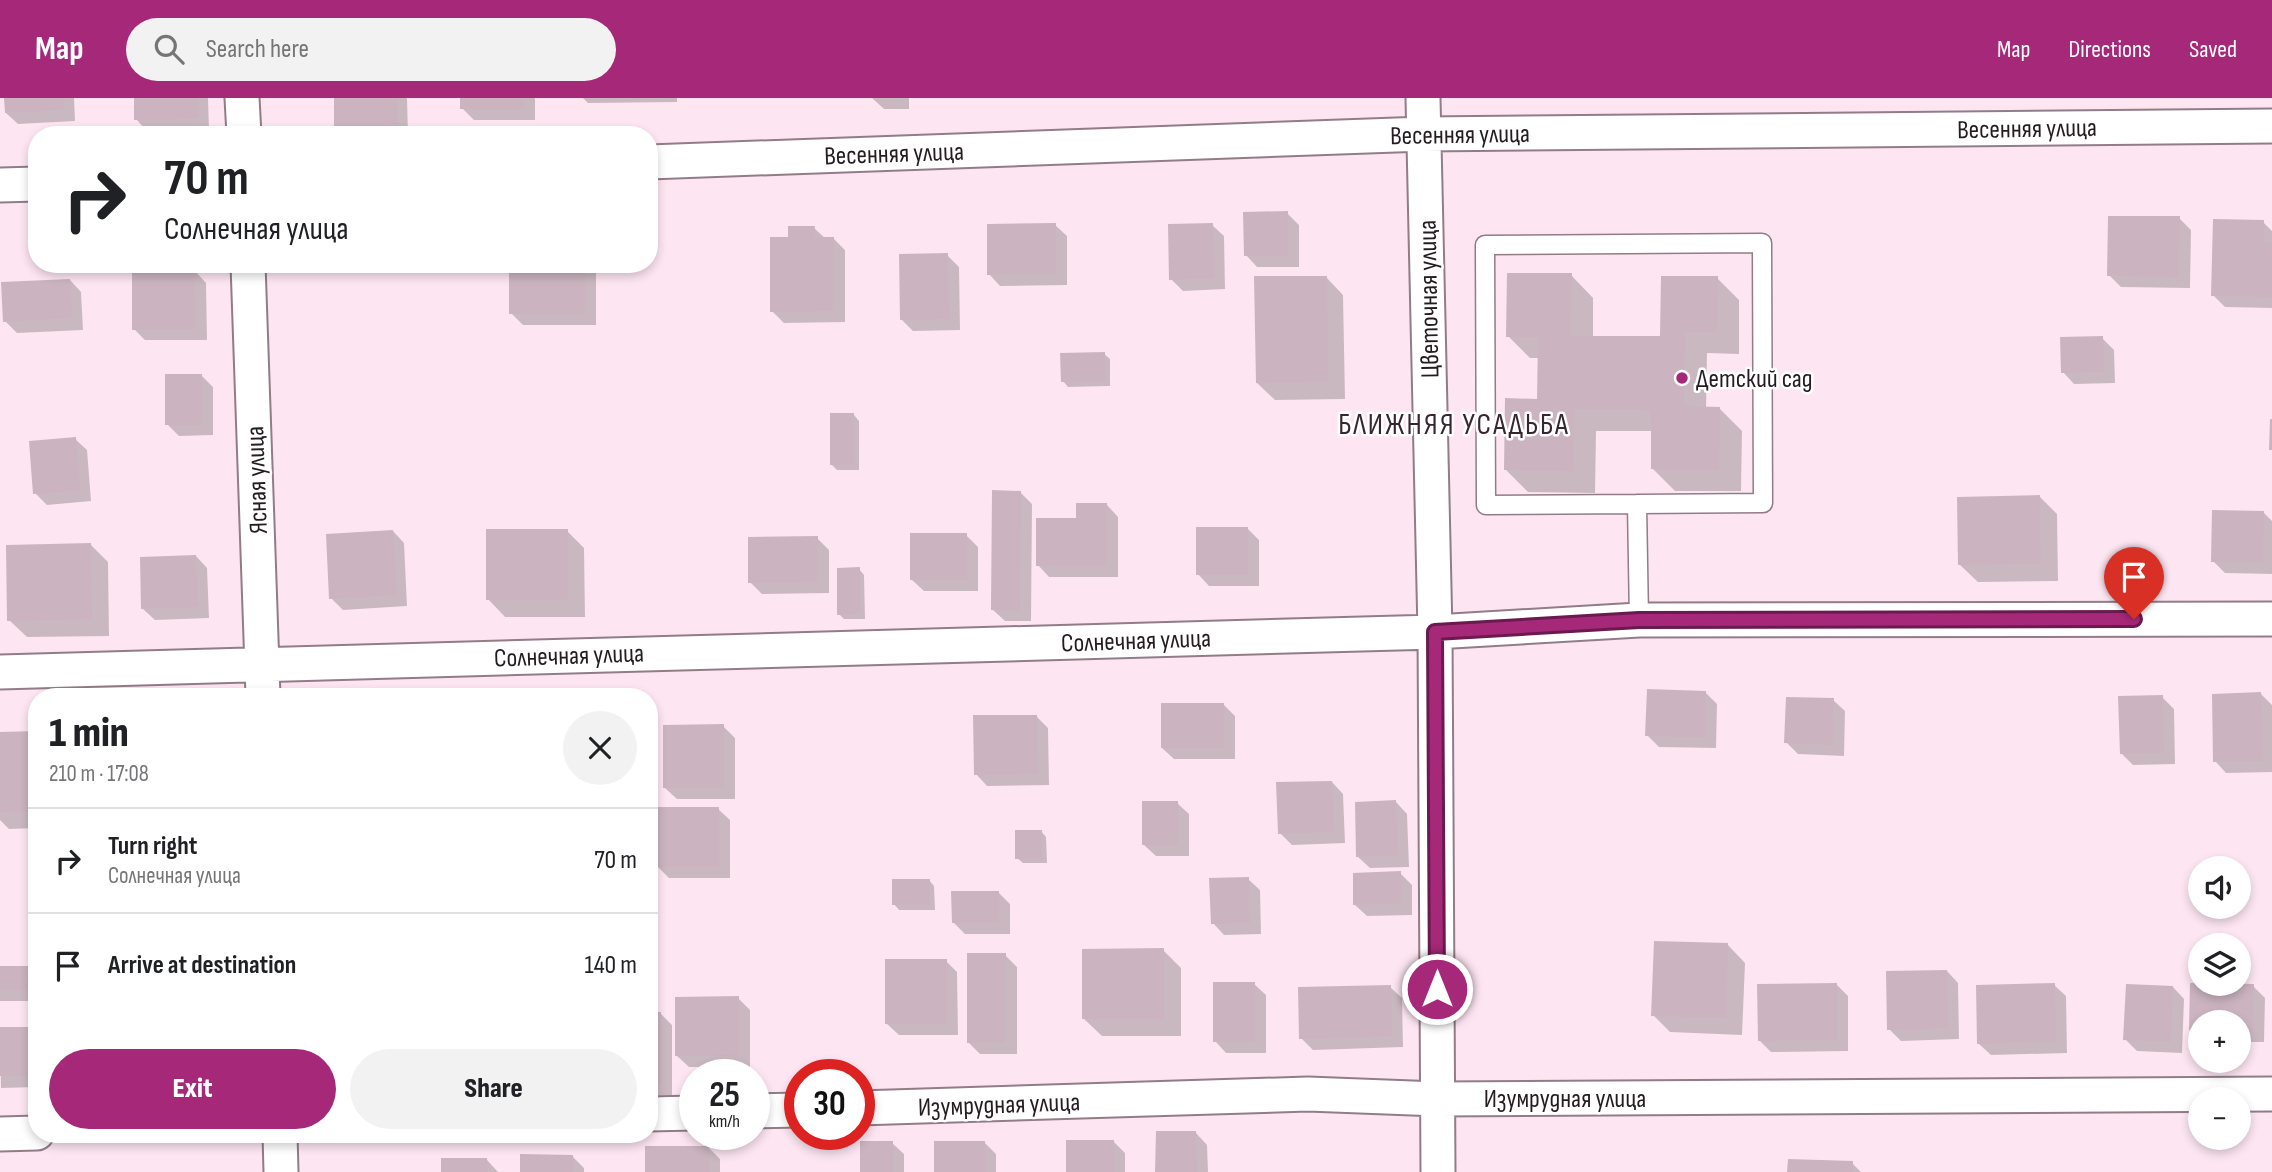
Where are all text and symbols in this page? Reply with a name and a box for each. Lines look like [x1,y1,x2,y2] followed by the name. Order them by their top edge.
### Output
[126,18,616,81] search box
[35,29,84,69] text: Map
[150,30,188,68] icon: search
[206,34,309,65] text: Search here
[1997,35,2030,64] text: Map
[2068,35,2151,64] text: Directions
[2189,35,2237,64] text: Saved
[1957,113,2097,146] street label: Весенняя улица
[1390,119,1530,152] street label: Весенняя улица
[824,137,964,172] street label: Весенняя улица
[164,150,249,209] text: 70 m
[49,154,140,245] icon: right
[164,210,349,249] text: Солнечная улица
[1413,220,1446,378] street label: Цветочная улица
[1696,364,1813,395] place label: Детский сад
[1674,370,1690,386] marker: Детский сад
[1338,407,1570,443] district label: БЛИЖНЯЯ УСАДЬБА
[240,425,275,535] street label: Ясная улица
[2104,547,2164,619] pin
[2115,558,2153,596] icon: arrive
[1061,623,1212,660] street label: Солнечная улица
[494,638,645,675] street label: Солнечная улица
[49,708,129,759] text: 1 min
[563,711,637,785] button: close
[49,760,149,788] text: 210 m · 17:08
[108,831,197,862] text: Turn right
[49,842,87,880] icon: right
[594,845,637,876] text: 70 m
[2188,856,2251,1150] map controls
[2188,856,2251,919] button: sound
[108,862,241,890] text: Солнечная улица
[2188,933,2251,996] button: layers
[49,947,87,985] icon: arrive
[108,950,296,981] text: Arrive at destination
[585,950,637,981] text: 140 m
[1400,952,1474,1026] position arrow
[2188,1010,2251,1073] button: +
[49,1049,336,1129] button: Exit
[350,1049,637,1129] button: Share
[784,1059,875,1150] speed limit sign: 30
[709,1074,740,1117] text: 25
[1484,1084,1646,1115] street label: Изумрудная улица
[917,1087,1081,1124] street label: Изумрудная улица
[2188,1087,2251,1150] button: −
[709,1111,740,1132] text: km/h

